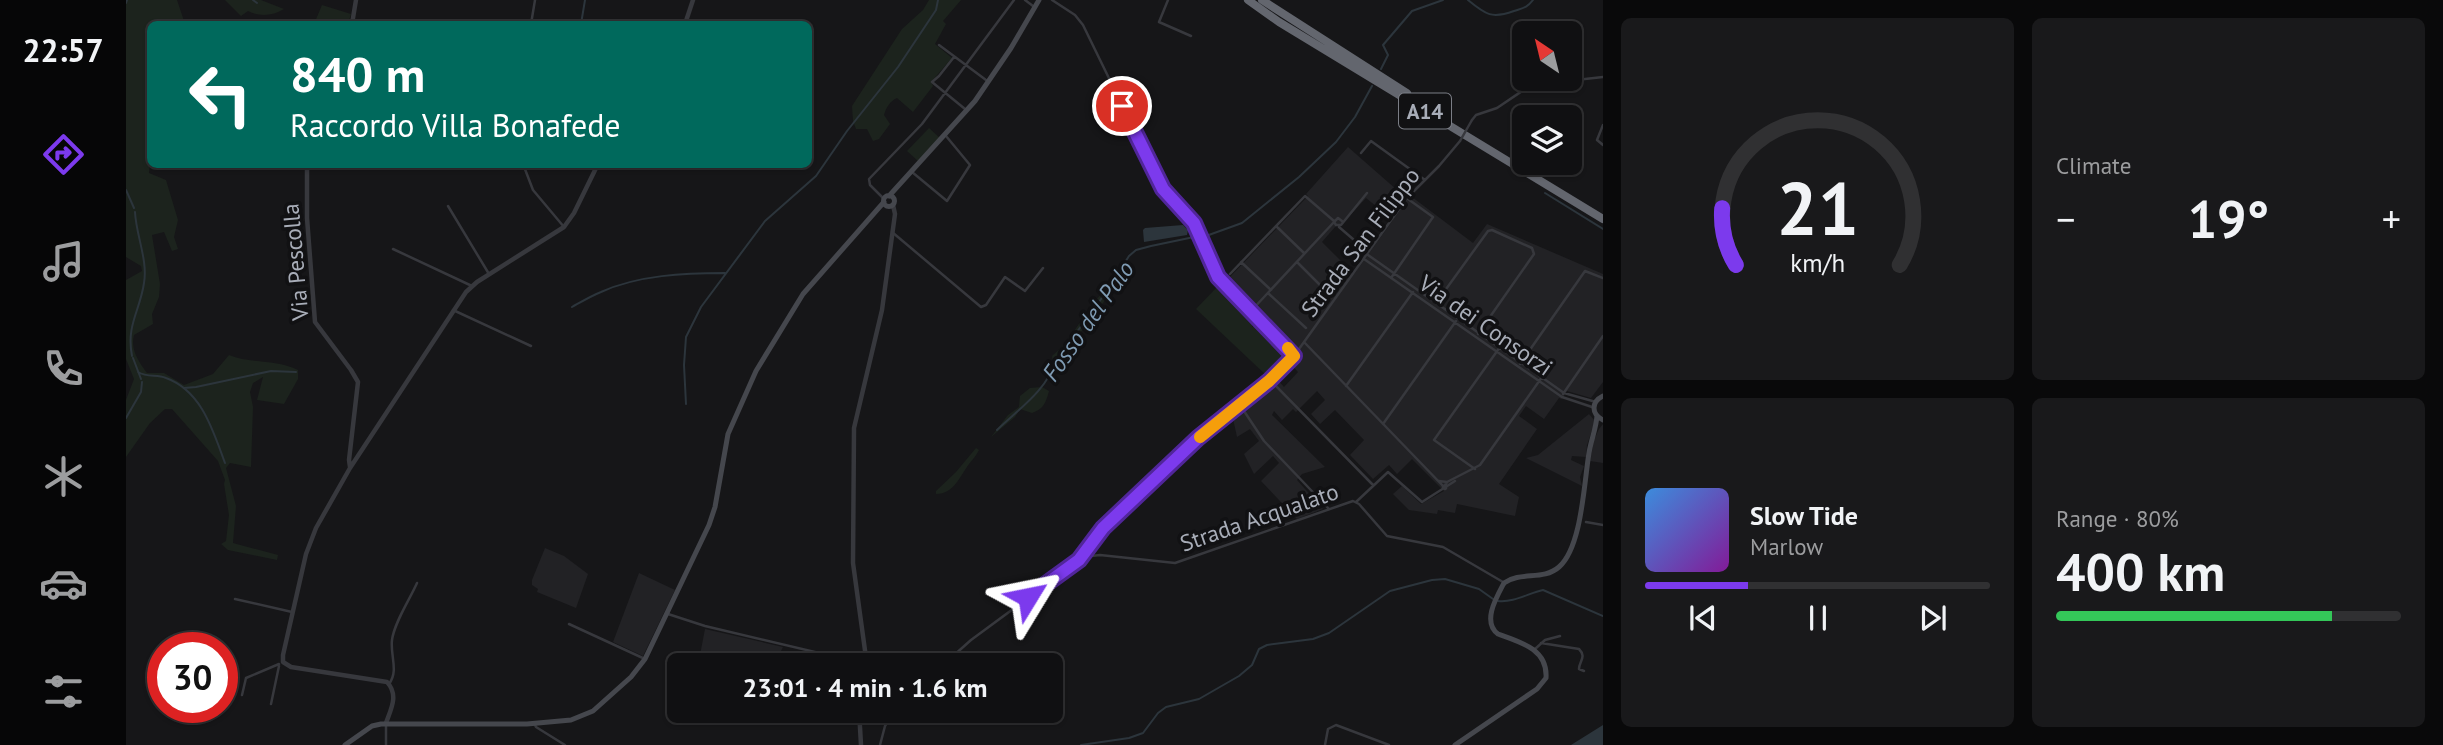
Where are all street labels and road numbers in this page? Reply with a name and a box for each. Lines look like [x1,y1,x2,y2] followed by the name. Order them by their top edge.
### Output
[1399,94,1451,128] road number: A14
[1294,162,1426,322] street label: Strada San Filippo
[275,202,315,323] street label: Via Pescolla
[1413,268,1558,382] street label: Via dei Consorzi
[1176,476,1342,558] street label: Strada Acqualato

